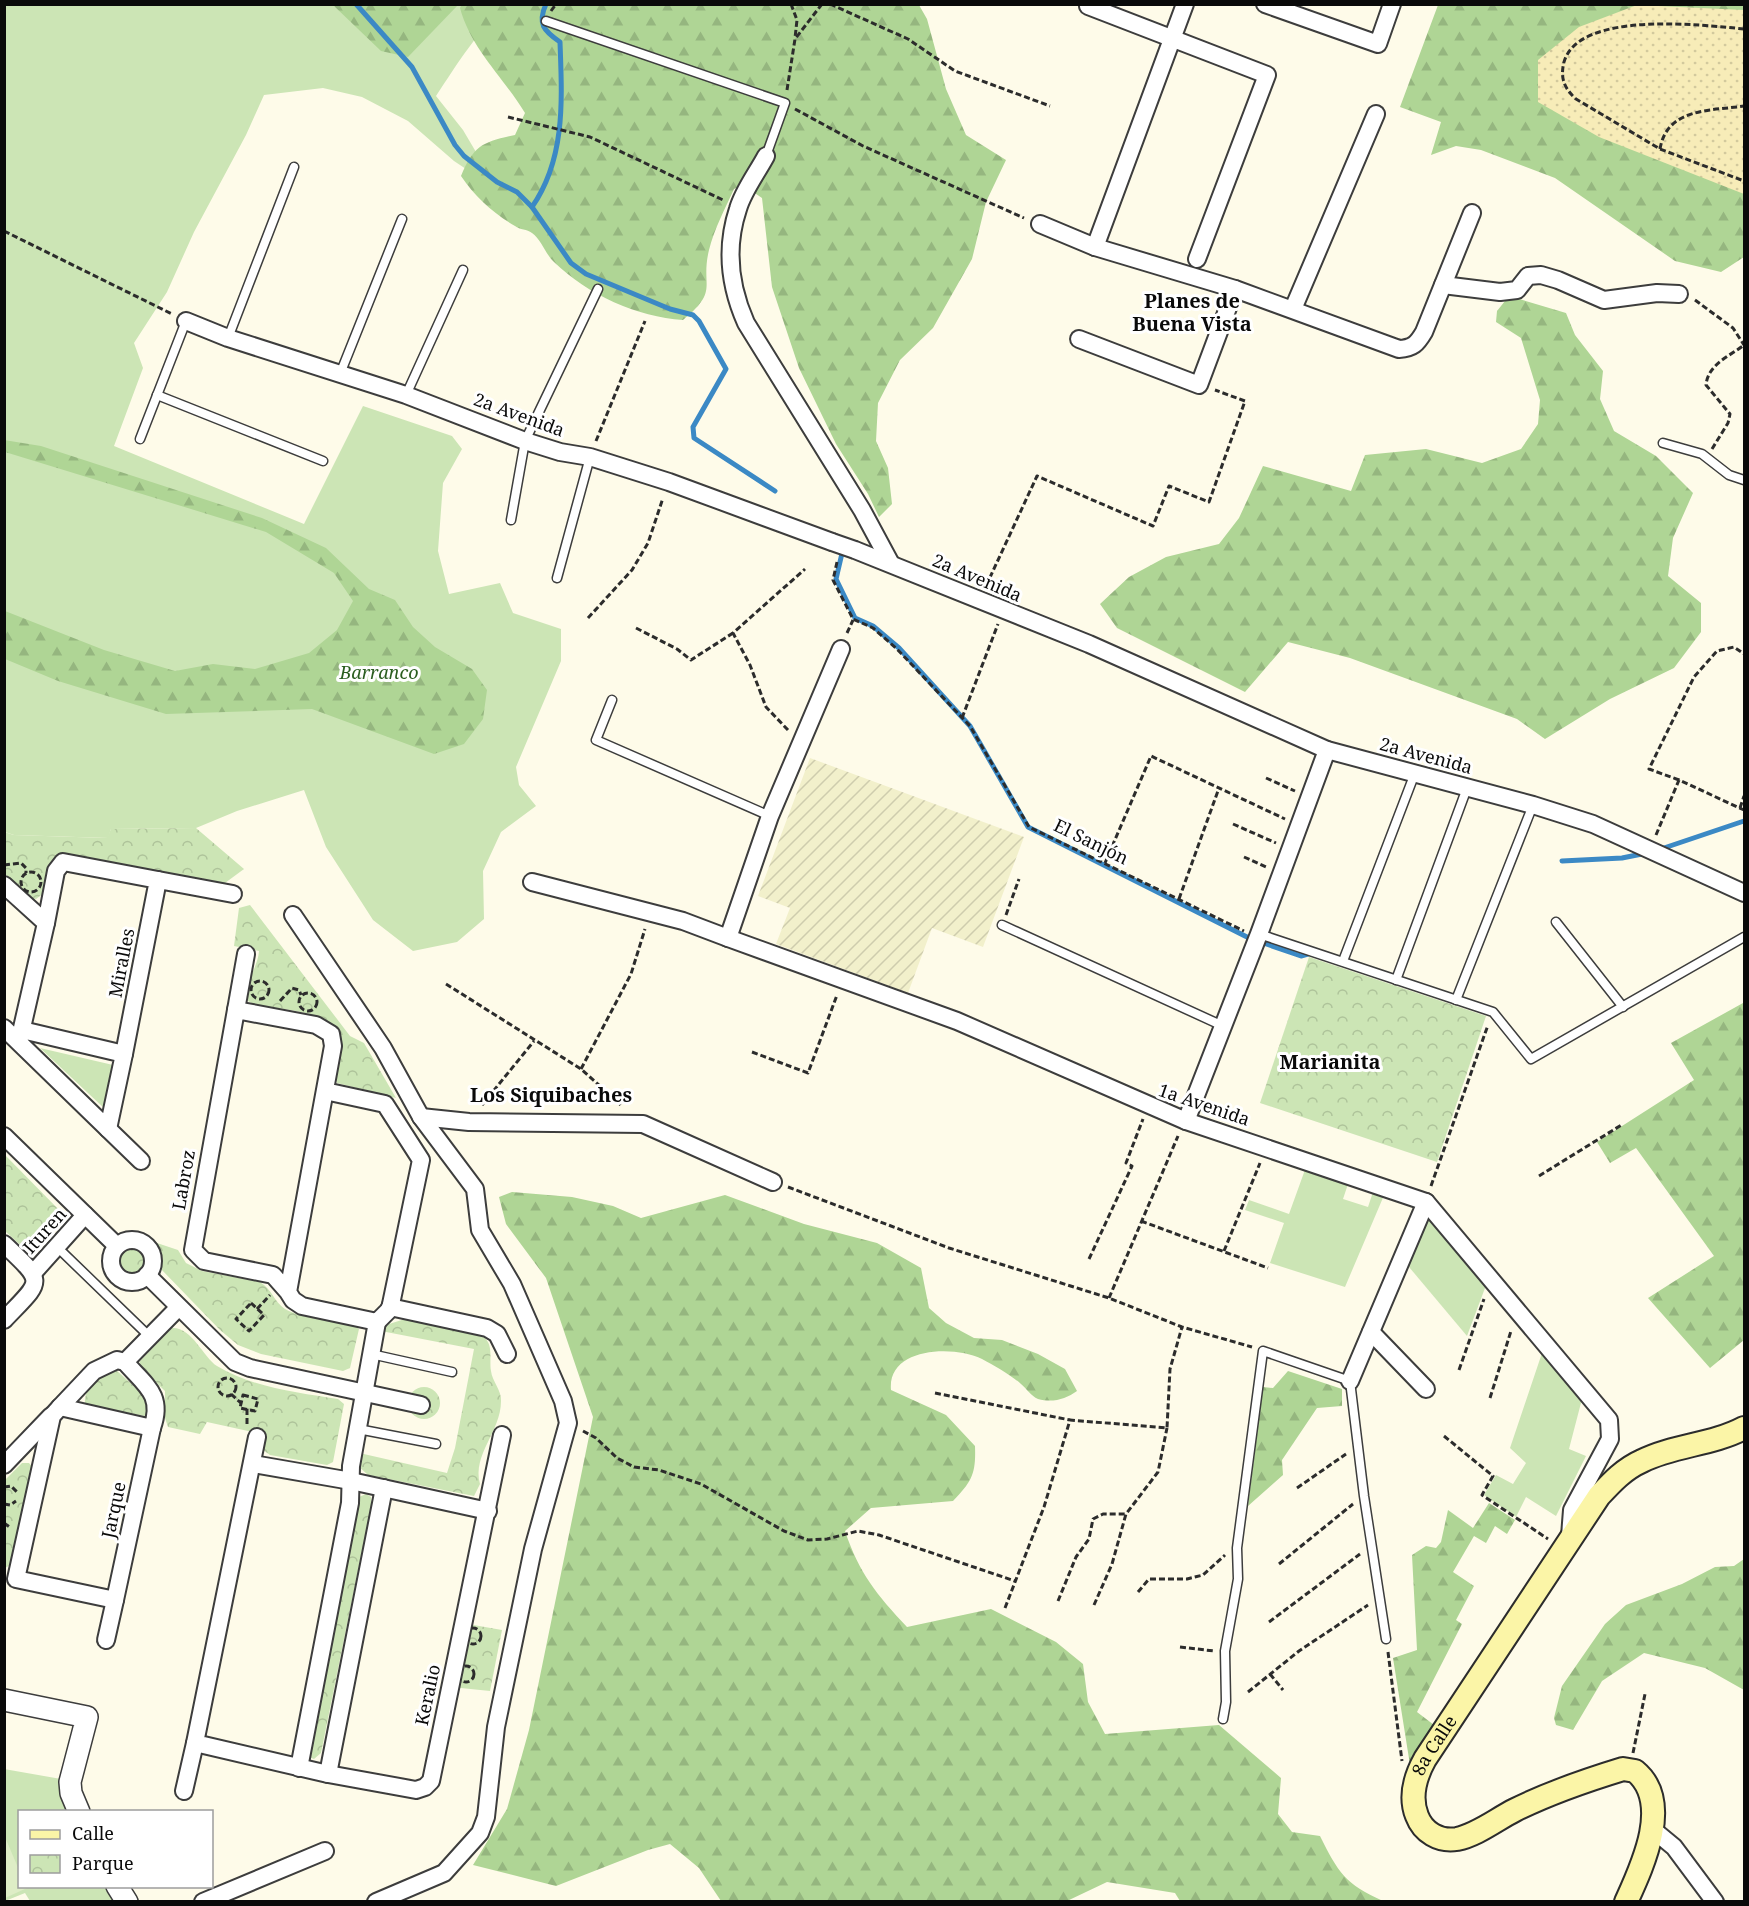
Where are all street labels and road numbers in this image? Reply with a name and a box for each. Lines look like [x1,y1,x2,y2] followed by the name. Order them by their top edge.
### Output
[471,387,568,442] street label: 2a Avenida
[929,547,1026,607] street label: 2a Avenida
[1377,731,1475,779] street label: 2a Avenida
[1050,813,1133,870] street label: El Sanjón
[103,926,139,999] street label: Miralles
[1155,1077,1253,1131] street label: 1a Avenida
[166,1148,200,1212] street label: Labroz
[17,1202,72,1258] street label: Ituren
[95,1479,131,1541] street label: Jarque
[409,1662,445,1728] street label: Keralio
[1406,1710,1462,1779] street label: 8a Calle

